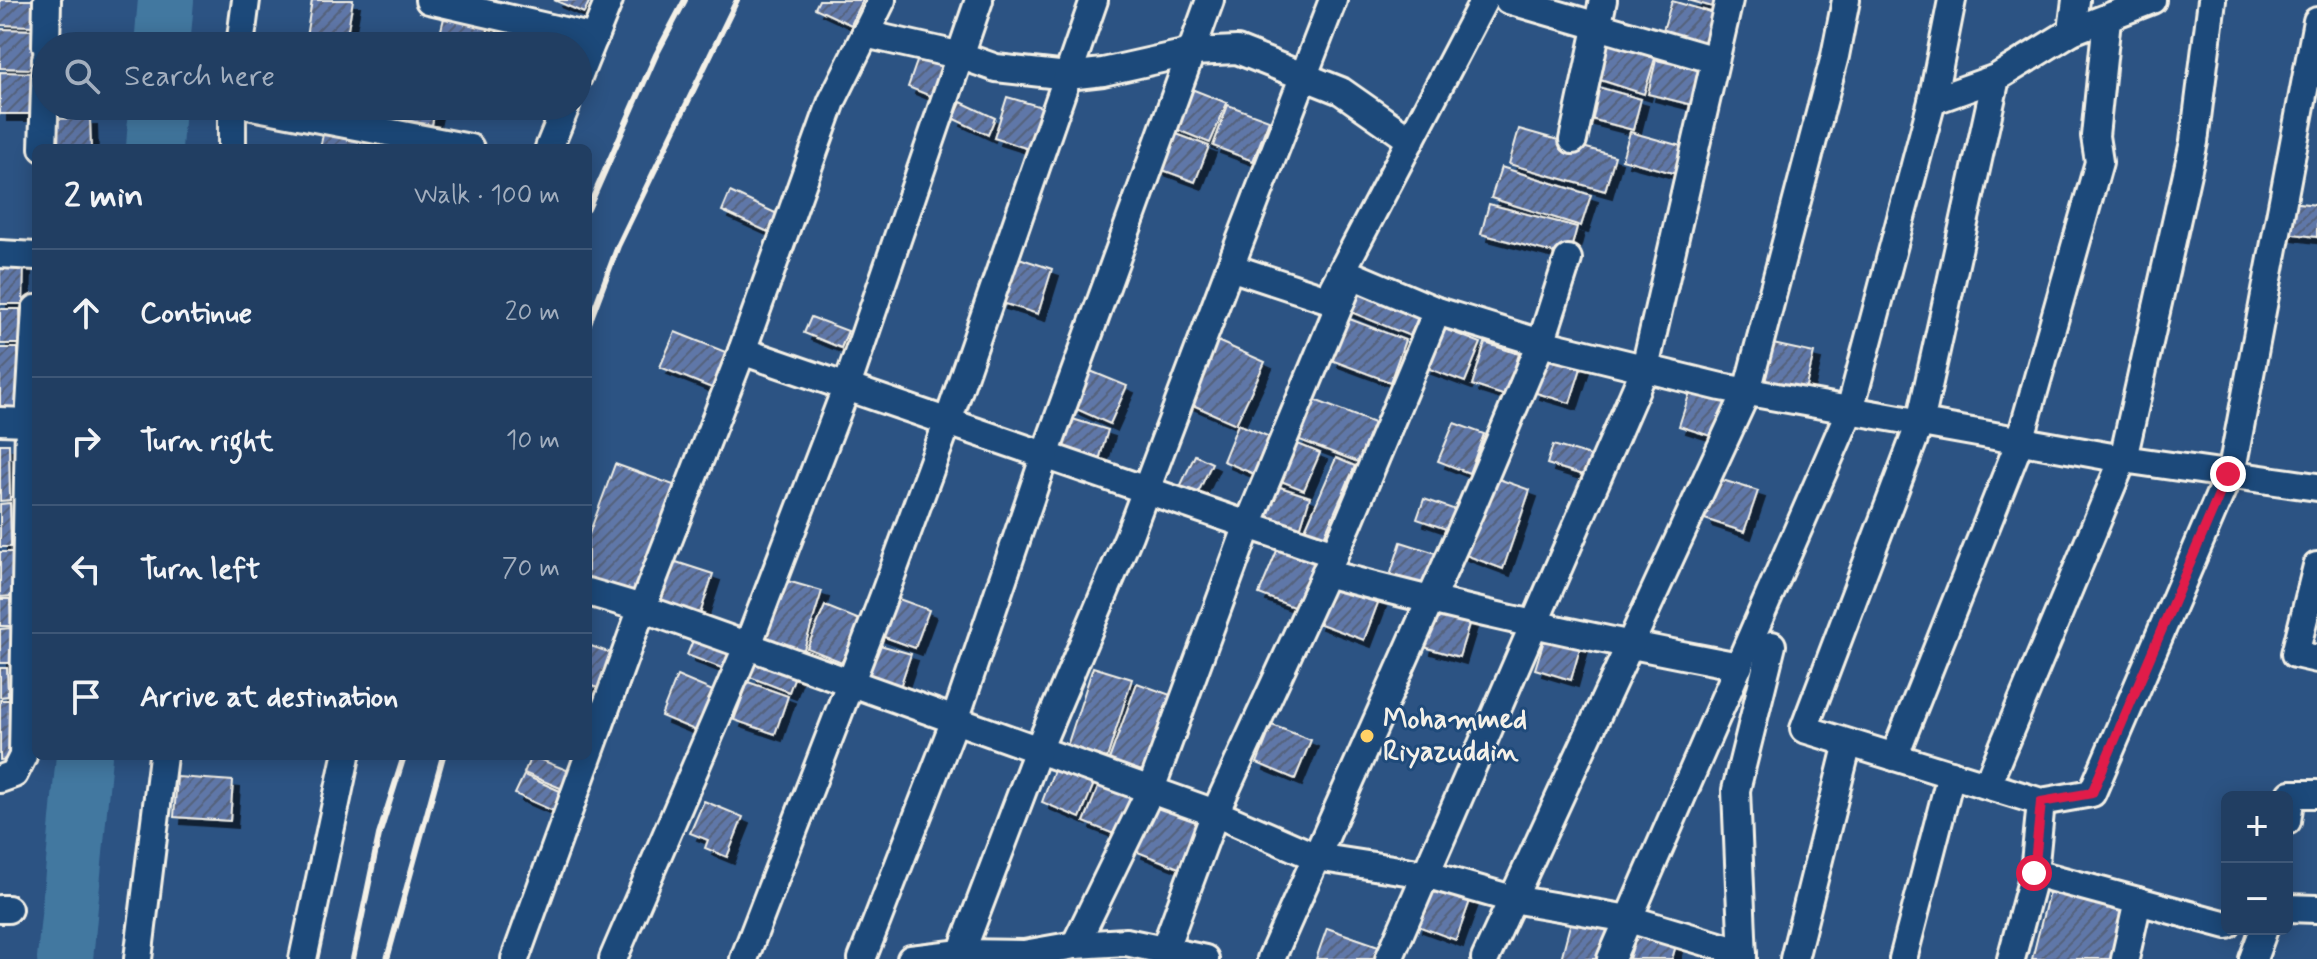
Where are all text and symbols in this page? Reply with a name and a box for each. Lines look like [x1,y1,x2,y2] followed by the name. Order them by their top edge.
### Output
[32,32,592,120] search box
[60,54,104,98] icon: search
[124,57,275,96] text: Search here
[64,174,144,219] text: 2 min
[414,179,560,213] text: Walk · 100 m
[64,291,108,335] icon: ahead
[140,294,252,333] text: Continue
[505,296,560,330] text: 20 m
[64,419,108,463] icon: right
[140,422,273,461] text: Turn right
[506,424,560,458] text: 10 m
[2210,456,2246,492] route end
[64,547,108,591] icon: left
[140,550,260,589] text: Turn left
[502,552,560,586] text: 70 m
[64,675,108,719] icon: arrive
[140,678,398,717] text: Arrive at destination
[1383,702,1527,771] place label: Mohammed Riyazuddin
[1358,727,1376,745] marker: Mohammed Riyazuddin
[2221,791,2293,935] map controls
[2221,791,2293,863] button: +
[2016,855,2052,891] route start
[2221,863,2293,935] button: −

